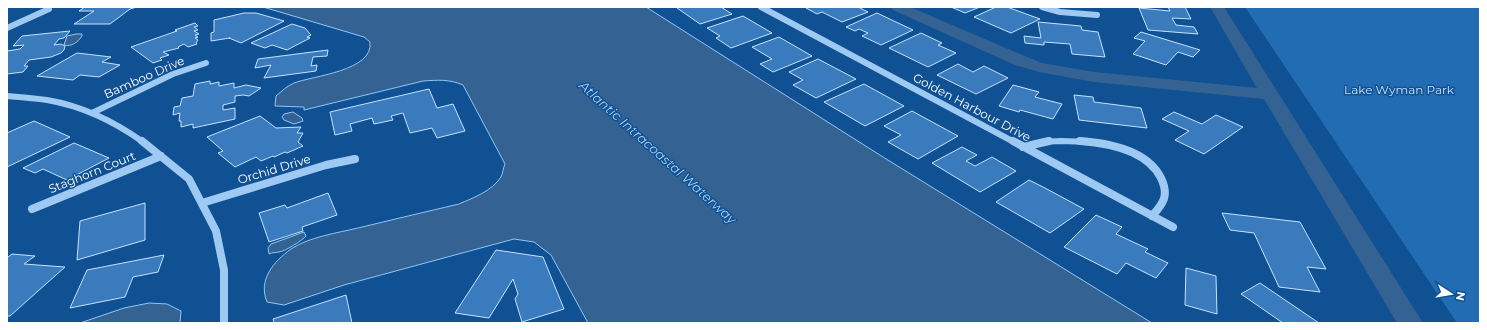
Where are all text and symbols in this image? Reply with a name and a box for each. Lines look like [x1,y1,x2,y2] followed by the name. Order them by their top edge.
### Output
[101,53,187,101] street label: Bamboo Drive
[910,70,1034,144] street label: Golden Harbour Drive
[575,76,741,227] water label: Atlantic Intracoastal Waterway
[1344,82,1455,97] park label: Lake Wyman Park
[46,148,138,196] street label: Staghorn Court
[236,151,312,187] street label: Orchid Drive
[1431,274,1471,314] north arrow
[1453,290,1469,302] text: N

